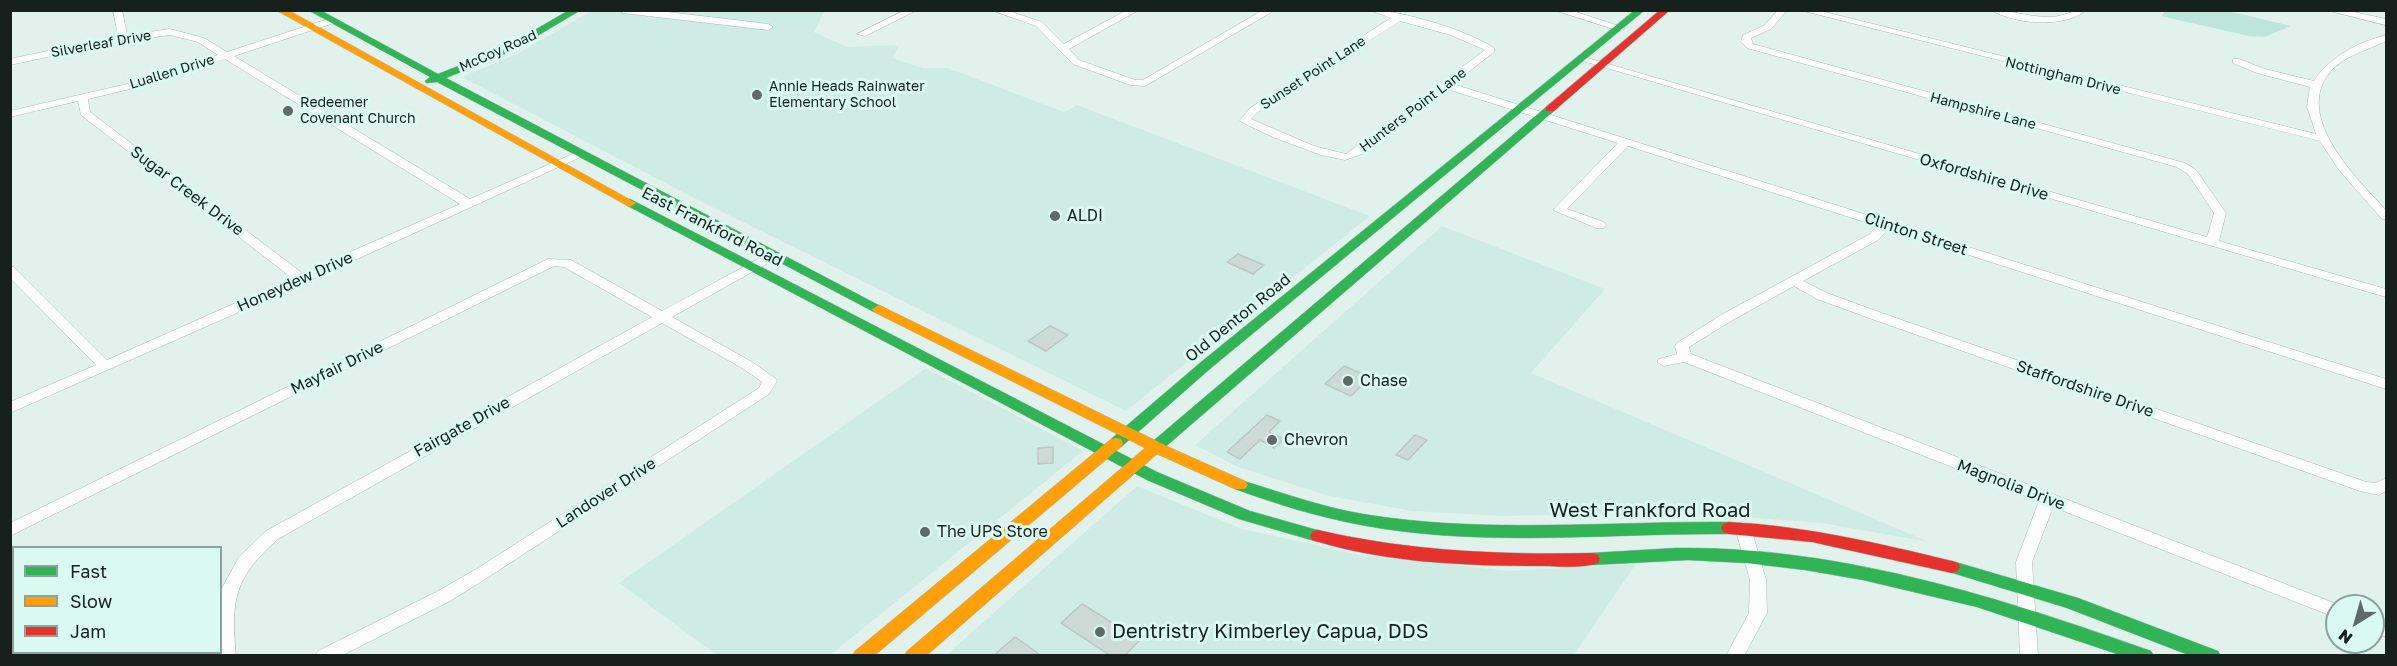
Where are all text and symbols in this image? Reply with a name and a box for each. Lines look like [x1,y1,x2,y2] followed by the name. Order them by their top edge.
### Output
[457,26,539,76] street label: McCoy Road
[49,27,153,61] street label: Silverleaf Drive
[1257,33,1369,113] street label: Sunset Point Lane
[128,51,216,93] street label: Luallen Drive
[2004,54,2122,98] street label: Nottingham Drive
[1356,64,1470,156] street label: Hunters Point Lane
[769,79,925,112] place label: Annie Heads Rainwater Elementary School
[750,88,764,102] marker: Annie Heads Rainwater Elementary School
[1928,89,2038,133] street label: Hampshire Lane
[300,95,416,128] place label: Redeemer Covenant Church
[281,104,295,118] marker: Redeemer Covenant Church
[126,142,248,240] street label: Sugar Creek Drive
[1917,149,2051,205] street label: Oxfordshire Drive
[638,183,786,271] street label: East Frankford Road
[1067,206,1103,226] place label: ALDI
[1862,208,1970,260] street label: Clinton Street
[1048,209,1062,223] marker: ALDI
[234,248,356,316] street label: Honeydew Drive
[1182,270,1294,366] street label: Old Denton Road
[288,337,386,399] street label: Mayfair Drive
[2014,356,2156,422] street label: Staffordshire Drive
[1360,371,1408,391] place label: Chase
[1341,374,1355,388] marker: Chase
[411,393,513,461] street label: Fairgate Drive
[1284,430,1348,450] place label: Chevron
[1265,433,1279,447] marker: Chevron
[553,454,659,532] street label: Landover Drive
[1954,456,2068,514] street label: Magnolia Drive
[1550,499,1750,523] street label: West Frankford Road
[937,522,1048,542] place label: The UPS Store
[918,525,932,539] marker: The UPS Store
[12,546,222,654] legend
[70,560,107,582] text: Fast
[70,590,112,612] text: Slow
[2325,594,2385,654] north arrow
[70,620,106,642] text: Jam
[1112,620,1429,644] place label: Dentristry Kimberley Capua, DDS
[1093,625,1107,639] marker: Dentristry Kimberley Capua, DDS
[2334,625,2356,648] text: N

